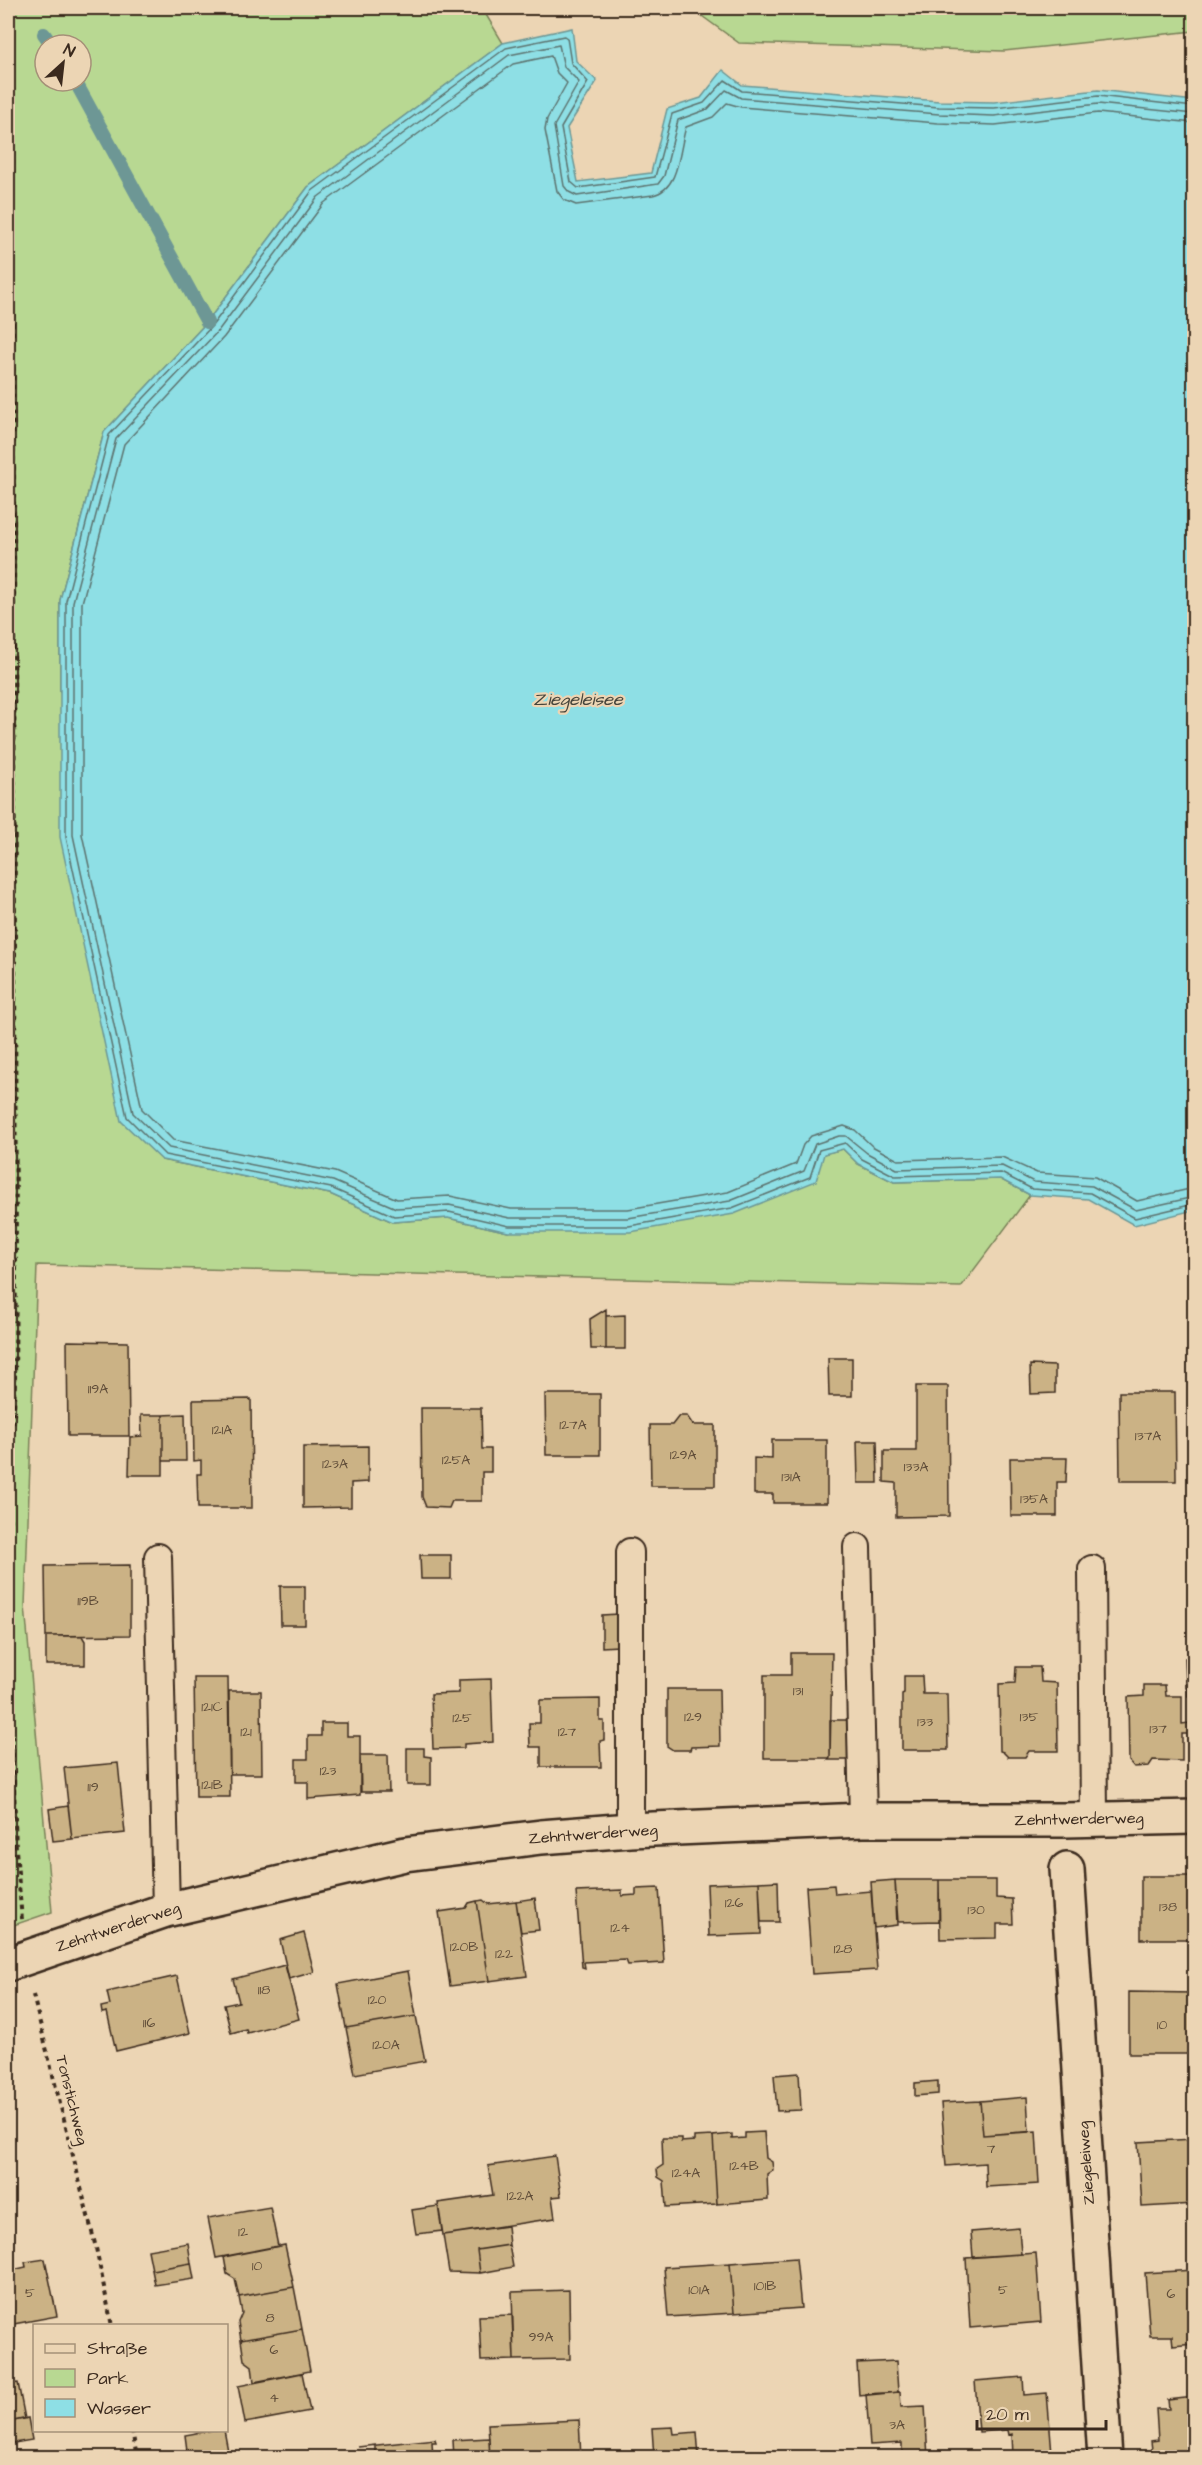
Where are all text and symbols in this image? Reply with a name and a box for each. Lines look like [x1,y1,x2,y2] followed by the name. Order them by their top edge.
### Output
[33,33,93,93] north arrow
[60,38,79,63] text: N
[533,687,624,713] water label: Ziegeleisee
[88,1379,108,1399] house number: 119A
[559,1415,587,1435] house number: 127A
[212,1420,232,1440] house number: 121A
[1135,1426,1161,1446] house number: 137A
[670,1445,696,1465] house number: 129A
[442,1450,470,1470] house number: 125A
[322,1454,348,1474] house number: 123A
[903,1457,929,1477] house number: 133A
[781,1467,801,1487] house number: 131A
[1020,1489,1048,1509] house number: 135A
[77,1591,99,1611] house number: 119B
[793,1681,804,1701] house number: 131
[201,1697,223,1717] house number: 121C
[684,1707,702,1727] house number: 129
[1020,1707,1039,1727] house number: 135
[452,1708,472,1728] house number: 125
[917,1712,933,1732] house number: 133
[1149,1719,1167,1739] house number: 137
[240,1722,252,1742] house number: 121
[558,1722,577,1742] house number: 127
[320,1761,336,1781] house number: 123
[201,1775,223,1795] house number: 121B
[87,1777,99,1797] house number: 119
[1014,1807,1144,1832] street label: Zehntwerderweg
[528,1819,658,1850] street label: Zehntwerderweg
[725,1893,744,1913] house number: 126
[53,1897,183,1958] street label: Zehntwerderweg
[1159,1897,1177,1917] house number: 138
[967,1900,985,1920] house number: 130
[610,1918,630,1938] house number: 124
[450,1937,478,1957] house number: 120B
[834,1939,852,1959] house number: 128
[495,1944,513,1964] house number: 122
[258,1980,270,2000] house number: 118
[368,1990,386,2010] house number: 120
[143,2013,155,2033] house number: 116
[1157,2015,1167,2035] house number: 10
[372,2035,400,2055] house number: 120A
[49,2053,94,2147] street label: Tonstichweg
[1072,2120,1101,2206] street label: Ziegeleiweg
[987,2139,996,2159] house number: 7
[729,2156,759,2176] house number: 124B
[672,2163,700,2183] house number: 124A
[507,2186,533,2206] house number: 122A
[238,2222,248,2242] house number: 12
[252,2256,262,2276] house number: 10
[754,2276,776,2296] house number: 101B
[688,2280,710,2300] house number: 101A
[998,2280,1008,2300] house number: 5
[25,2283,35,2303] house number: 5
[1167,2284,1176,2304] house number: 6
[265,2308,275,2328] house number: 8
[33,2324,228,2432] legend
[529,2327,553,2347] house number: 99A
[87,2336,148,2361] text: Straße
[270,2340,279,2360] house number: 6
[87,2366,129,2391] text: Park
[269,2388,279,2408] house number: 4
[977,2393,1106,2431] scale bar
[87,2396,151,2421] text: Wasser
[986,2402,1029,2427] text: 20 m
[889,2415,905,2435] house number: 3A

